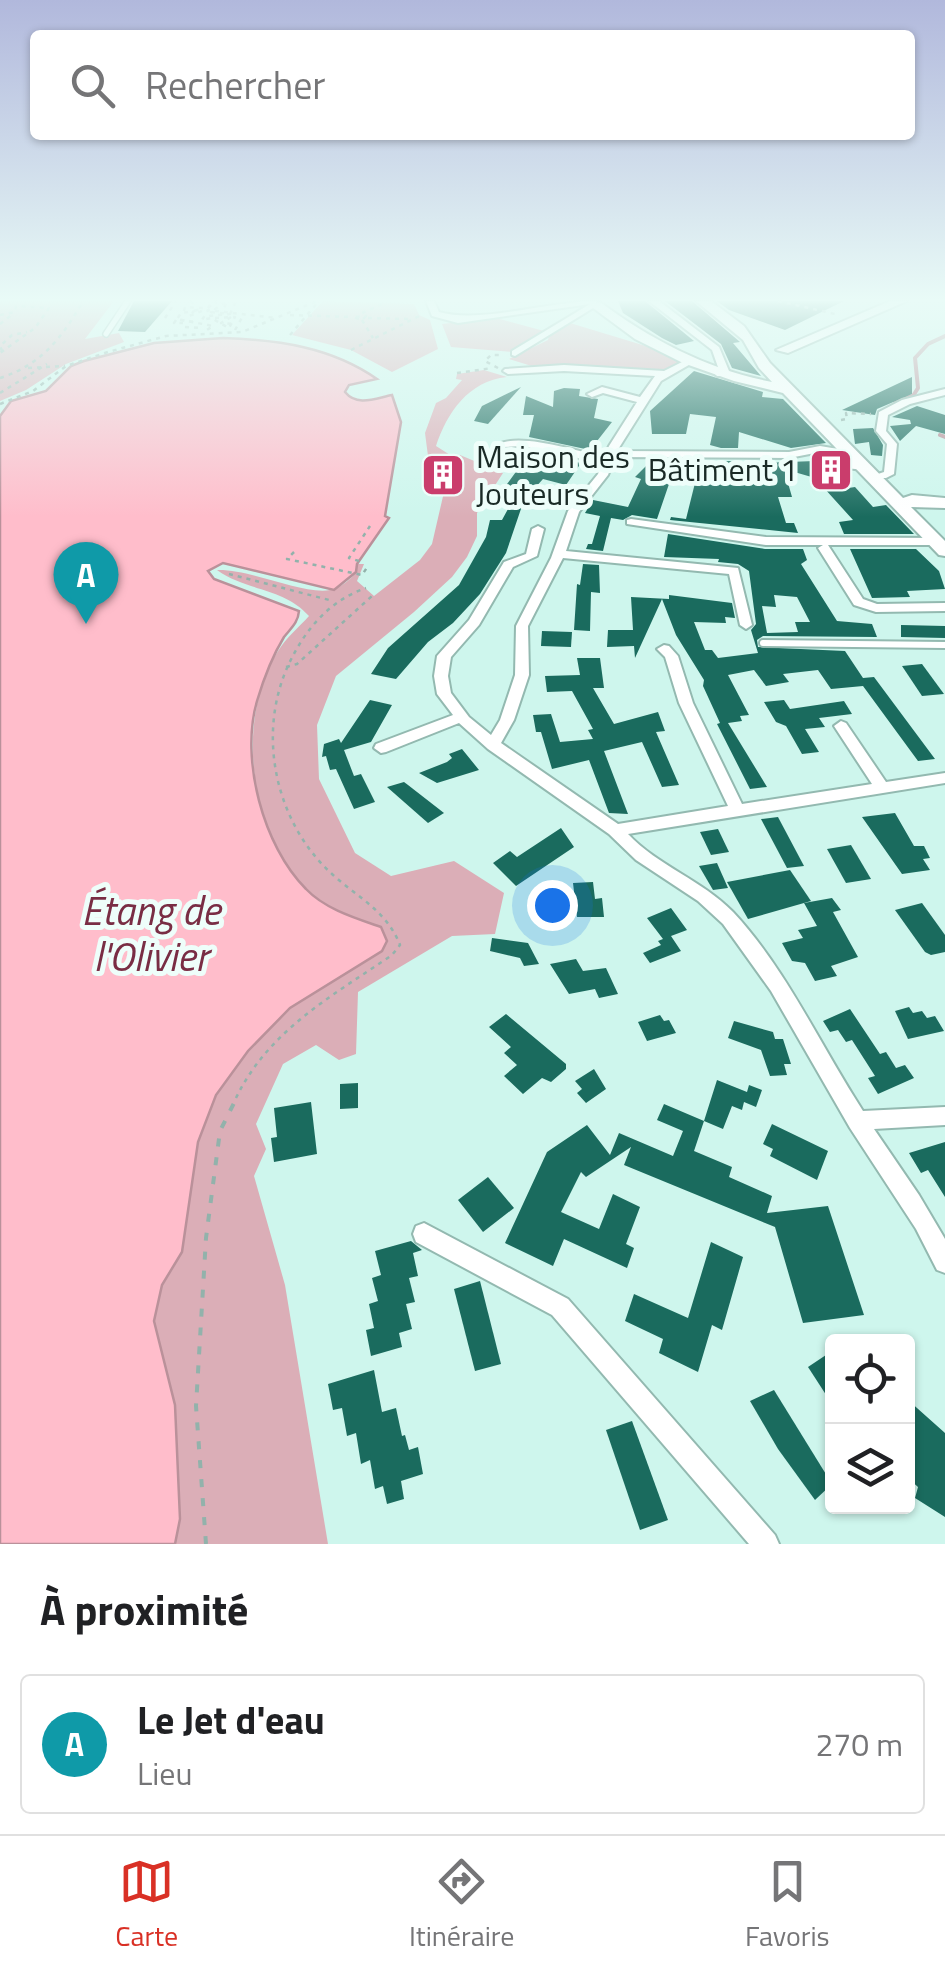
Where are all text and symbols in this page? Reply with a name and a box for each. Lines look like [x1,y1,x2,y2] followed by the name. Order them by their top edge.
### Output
[30,30,915,140] search box
[145,56,326,114] text: Rechercher
[65,58,120,113] icon: search
[476,432,630,517] place label: Maison des Jouteurs
[648,445,798,493] place label: Bâtiment 1
[808,447,854,493] building icon: Bâtiment 1
[420,452,466,498] building icon: Maison des Jouteurs
[54,542,118,624] pin: A
[82,880,223,987] water label: Étang de l'Olivier
[527,880,578,931] your location
[825,1334,915,1514] map controls
[825,1334,915,1424] button: locate
[825,1424,915,1514] button: layers
[40,1577,248,1641] text: À proximité
[137,1691,325,1749] text: Le Jet d'eau
[65,1720,84,1768] text: A
[815,1720,903,1768] text: 270 m
[137,1749,193,1797] text: Lieu
[115,1854,178,1957] tab: Carte
[409,1854,514,1957] tab: Itinéraire
[745,1854,830,1957] tab: Favoris

